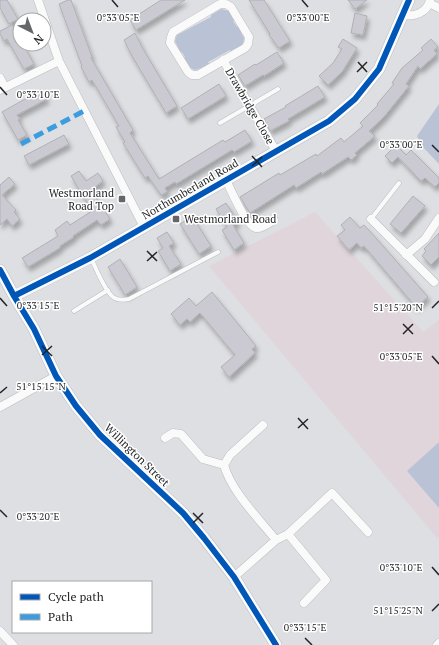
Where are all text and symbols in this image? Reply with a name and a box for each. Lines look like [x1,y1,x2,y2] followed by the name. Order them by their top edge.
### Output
[97,11,140,24] text: 0°33'05"E
[287,11,330,24] text: 0°33'00"E
[12,12,52,52] north arrow
[30,31,46,48] text: N
[222,65,278,147] street label: Drawbridge Close
[17,88,60,101] text: 0°33'10"E
[380,138,423,151] text: 0°33'00"E
[139,156,241,222] street label: Northumberland Road
[49,186,114,213] place label: Westmorland Road Top
[117,194,127,204] marker: Westmorland Road Top
[184,212,276,226] place label: Westmorland Road
[171,214,181,224] marker: Westmorland Road
[17,299,60,312] text: 0°33'15"E
[373,301,423,314] text: 51°15'20"N
[380,350,423,363] text: 0°33'05"E
[16,380,66,393] text: 51°15'15"N
[102,421,172,489] street label: Willington Street
[17,510,60,523] text: 0°33'20"E
[380,561,423,574] text: 0°33'10"E
[12,581,152,633] legend
[48,589,104,604] text: Cycle path
[373,604,423,617] text: 51°15'25"N
[48,609,73,624] text: Path
[284,621,327,634] text: 0°33'15"E

